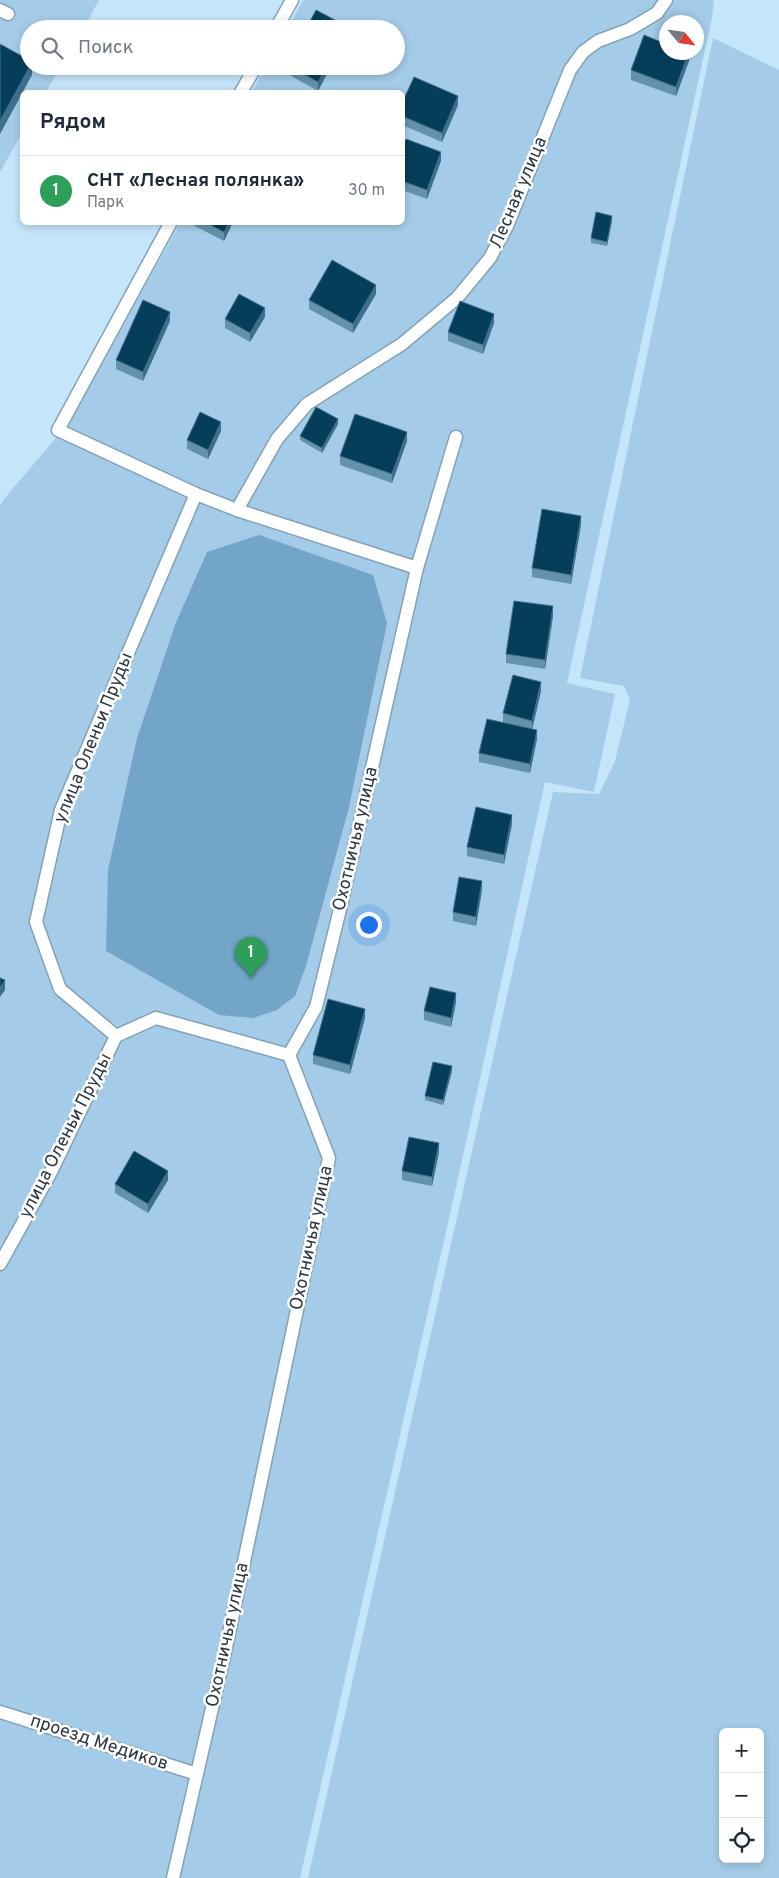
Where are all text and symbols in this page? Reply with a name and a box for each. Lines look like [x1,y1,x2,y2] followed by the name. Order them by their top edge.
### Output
[659,15,704,60] north arrow
[20,20,405,75] search box
[38,34,66,62] icon: search
[78,36,134,60] text: Поиск
[40,109,106,136] text: Рядом
[485,134,553,252] street label: Лесная улица
[87,169,304,193] text: СНТ «Лесная полянка»
[53,181,59,201] text: 1
[348,181,385,201] text: 30 m
[87,193,124,213] text: Парк
[49,649,139,827] street label: улица Оленьи Пруды
[328,765,384,913] street label: Охотничья улица
[356,912,382,938] your location
[235,937,267,978] pin: 1
[14,1050,118,1222] street label: улица Оленьи Пруды
[285,1164,339,1312] street label: Охотничья улица
[201,1561,255,1709] street label: Охотничья улица
[27,1710,171,1776] street label: проезд Медиков
[719,1728,764,1863] map controls
[719,1728,764,1773] button: +
[719,1773,764,1818] button: −
[719,1818,764,1863] button: locate

